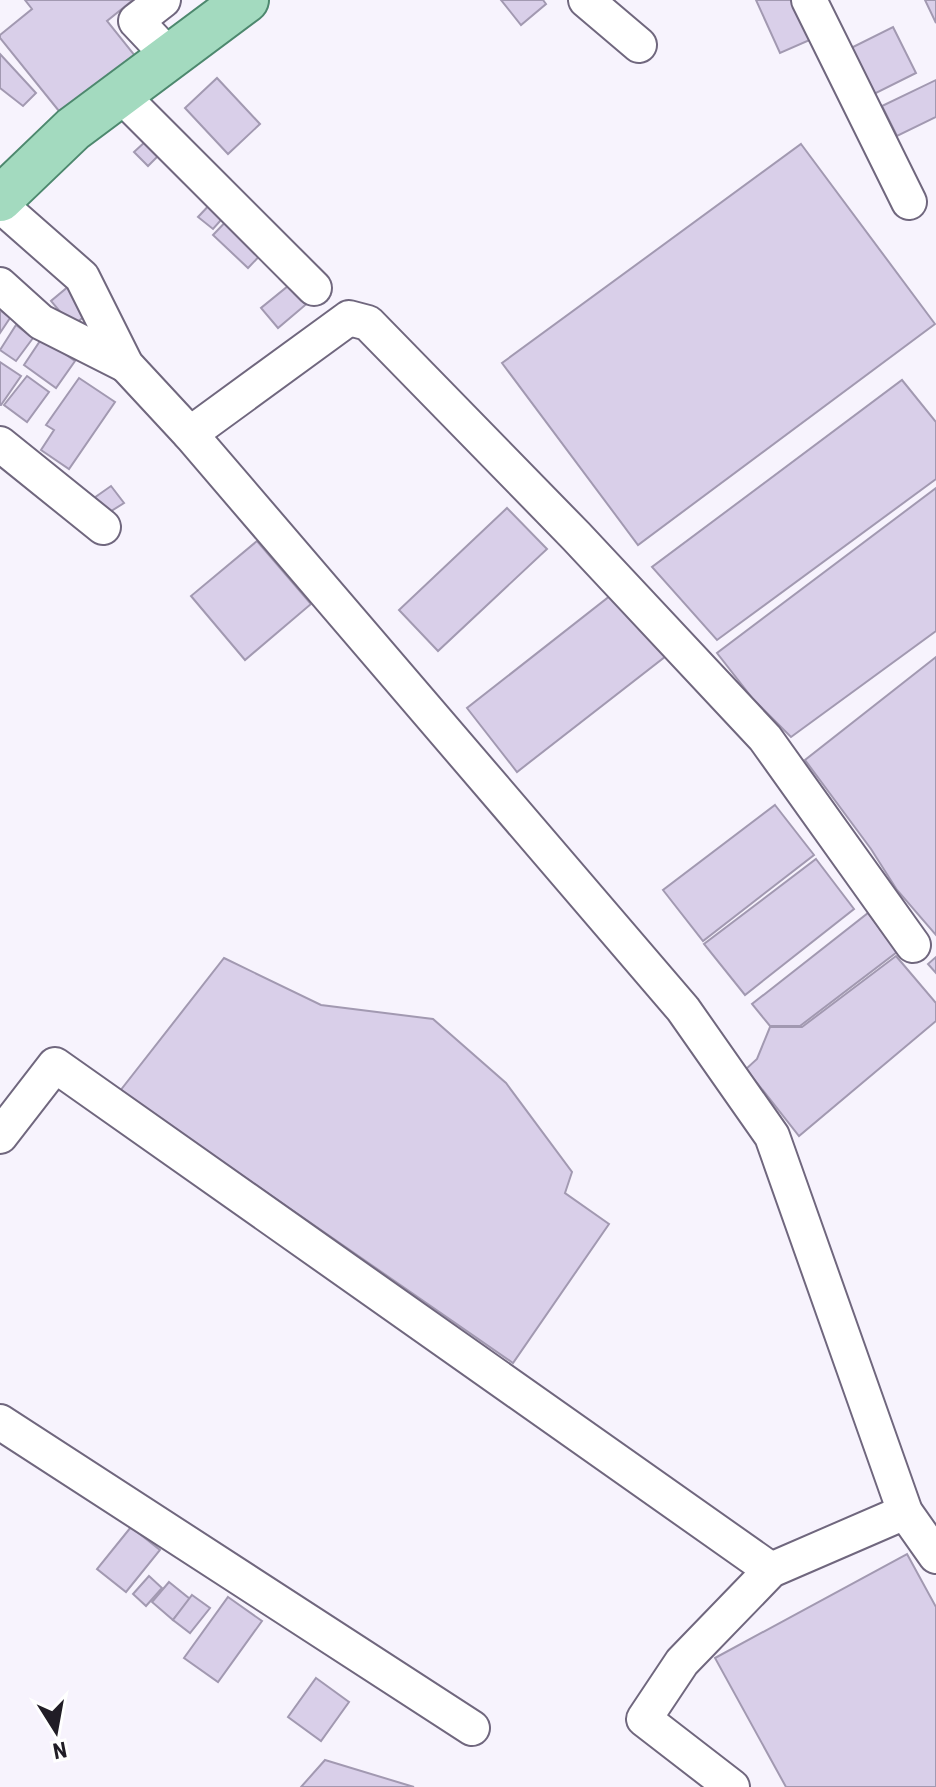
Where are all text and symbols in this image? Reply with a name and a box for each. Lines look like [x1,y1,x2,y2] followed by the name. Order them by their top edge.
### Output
[16,1691,96,1771] north arrow
[51,1737,69,1764] text: N

